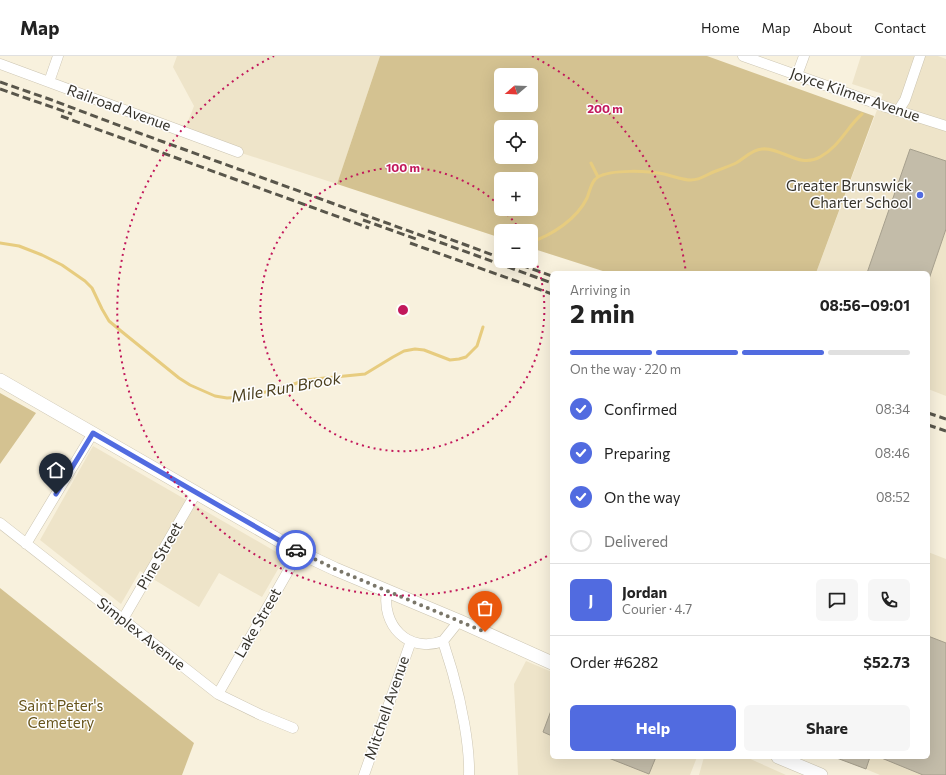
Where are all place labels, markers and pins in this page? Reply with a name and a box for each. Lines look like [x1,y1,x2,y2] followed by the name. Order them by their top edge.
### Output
[786,176,912,211] place label: Greater Brunswick Charter School
[915,190,925,200] marker: Greater Brunswick Charter School
[396,303,410,317] centre of rings
[39,453,73,494] pin
[468,591,502,632] pin

